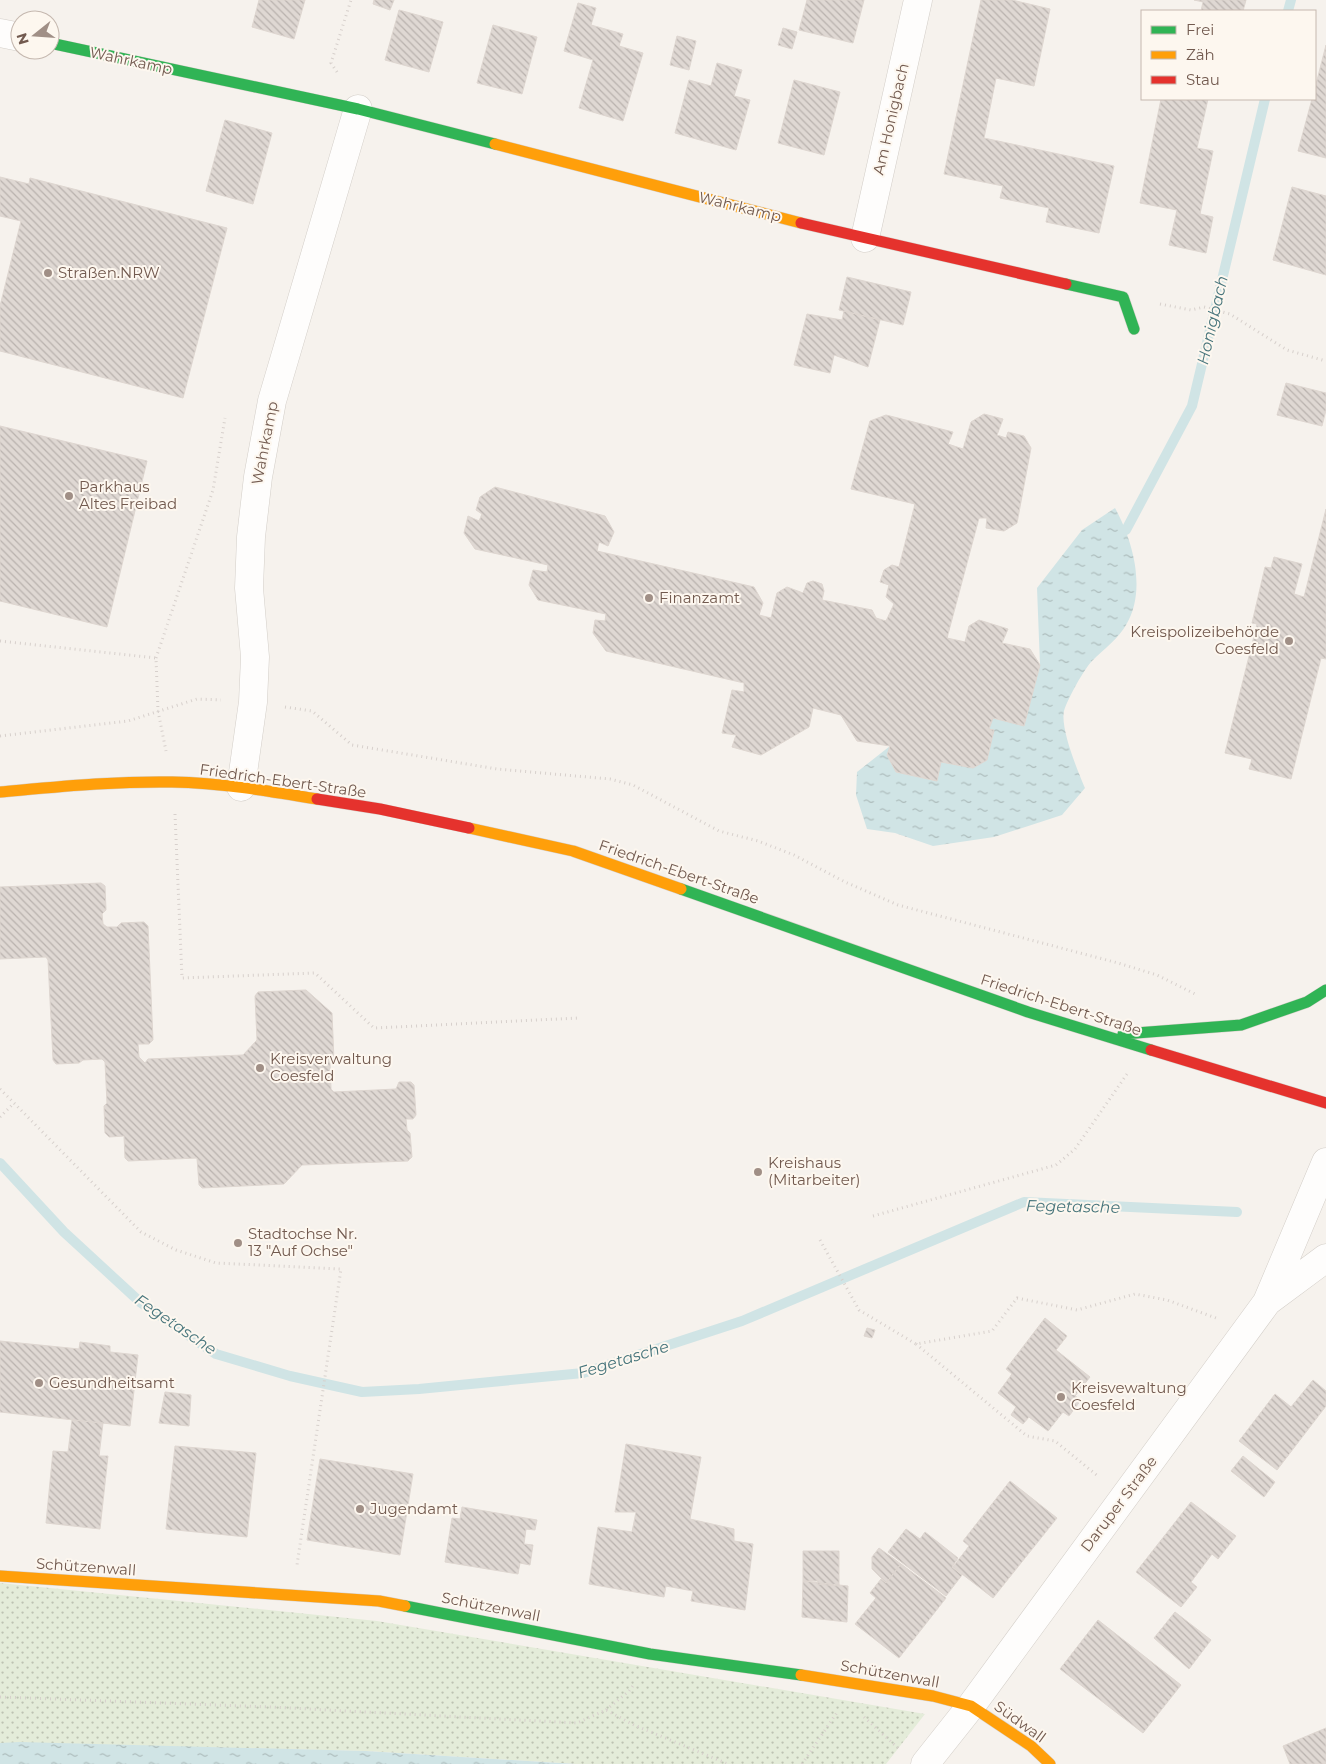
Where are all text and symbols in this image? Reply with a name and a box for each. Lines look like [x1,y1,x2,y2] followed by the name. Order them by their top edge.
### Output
[10,10,60,60] north arrow
[1141,10,1316,100] legend
[1186,20,1214,39] text: Frei
[12,31,33,47] text: N
[88,42,174,79] street label: Wahrkamp
[1186,45,1215,64] text: Zäh
[868,61,913,177] street label: Am Honigbach
[1186,70,1220,89] text: Stau
[697,187,783,226] street label: Wahrkamp
[58,263,160,282] place label: Straßen.NRW
[42,267,54,279] marker: Straßen.NRW
[1193,274,1232,366] water label: Honigbach
[247,400,282,486] street label: Wahrkamp
[79,477,177,513] place label: Parkhaus Altes Freibad
[63,490,75,502] marker: Parkhaus Altes Freibad
[659,588,740,607] place label: Finanzamt
[643,592,655,604] marker: Finanzamt
[1130,622,1279,658] place label: Kreispolizeibehörde Coesfeld
[1283,635,1295,647] marker: Kreispolizeibehörde Coesfeld
[198,759,368,802] street label: Friedrich-Ebert-Straße
[597,835,762,908] street label: Friedrich-Ebert-Straße
[978,970,1144,1040] street label: Friedrich-Ebert-Straße
[270,1049,392,1085] place label: Kreisverwaltung Coesfeld
[254,1062,266,1074] marker: Kreisverwaltung Coesfeld
[768,1153,861,1189] place label: Kreishaus (Mitarbeiter)
[752,1166,764,1178] marker: Kreishaus (Mitarbeiter)
[1026,1196,1120,1217] water label: Fegetasche
[248,1224,357,1260] place label: Stadtochse Nr. 13 "Auf Ochse"
[232,1237,244,1249] marker: Stadtochse Nr. 13 "Auf Ochse"
[131,1290,220,1359] water label: Fegetasche
[575,1337,671,1382] water label: Fegetasche
[49,1373,175,1392] place label: Gesundheitsamt
[33,1377,45,1389] marker: Gesundheitsamt
[1071,1378,1187,1414] place label: Kreisvewaltung Coesfeld
[1055,1391,1067,1403] marker: Kreisvewaltung Coesfeld
[1076,1452,1161,1555] street label: Daruper Straße
[369,1499,458,1518] place label: Jugendamt
[354,1503,366,1515] marker: Jugendamt
[35,1554,137,1579] street label: Schützenwall
[440,1588,542,1625] street label: Schützenwall
[839,1655,941,1692] street label: Schützenwall
[991,1696,1050,1747] street label: Südwall

